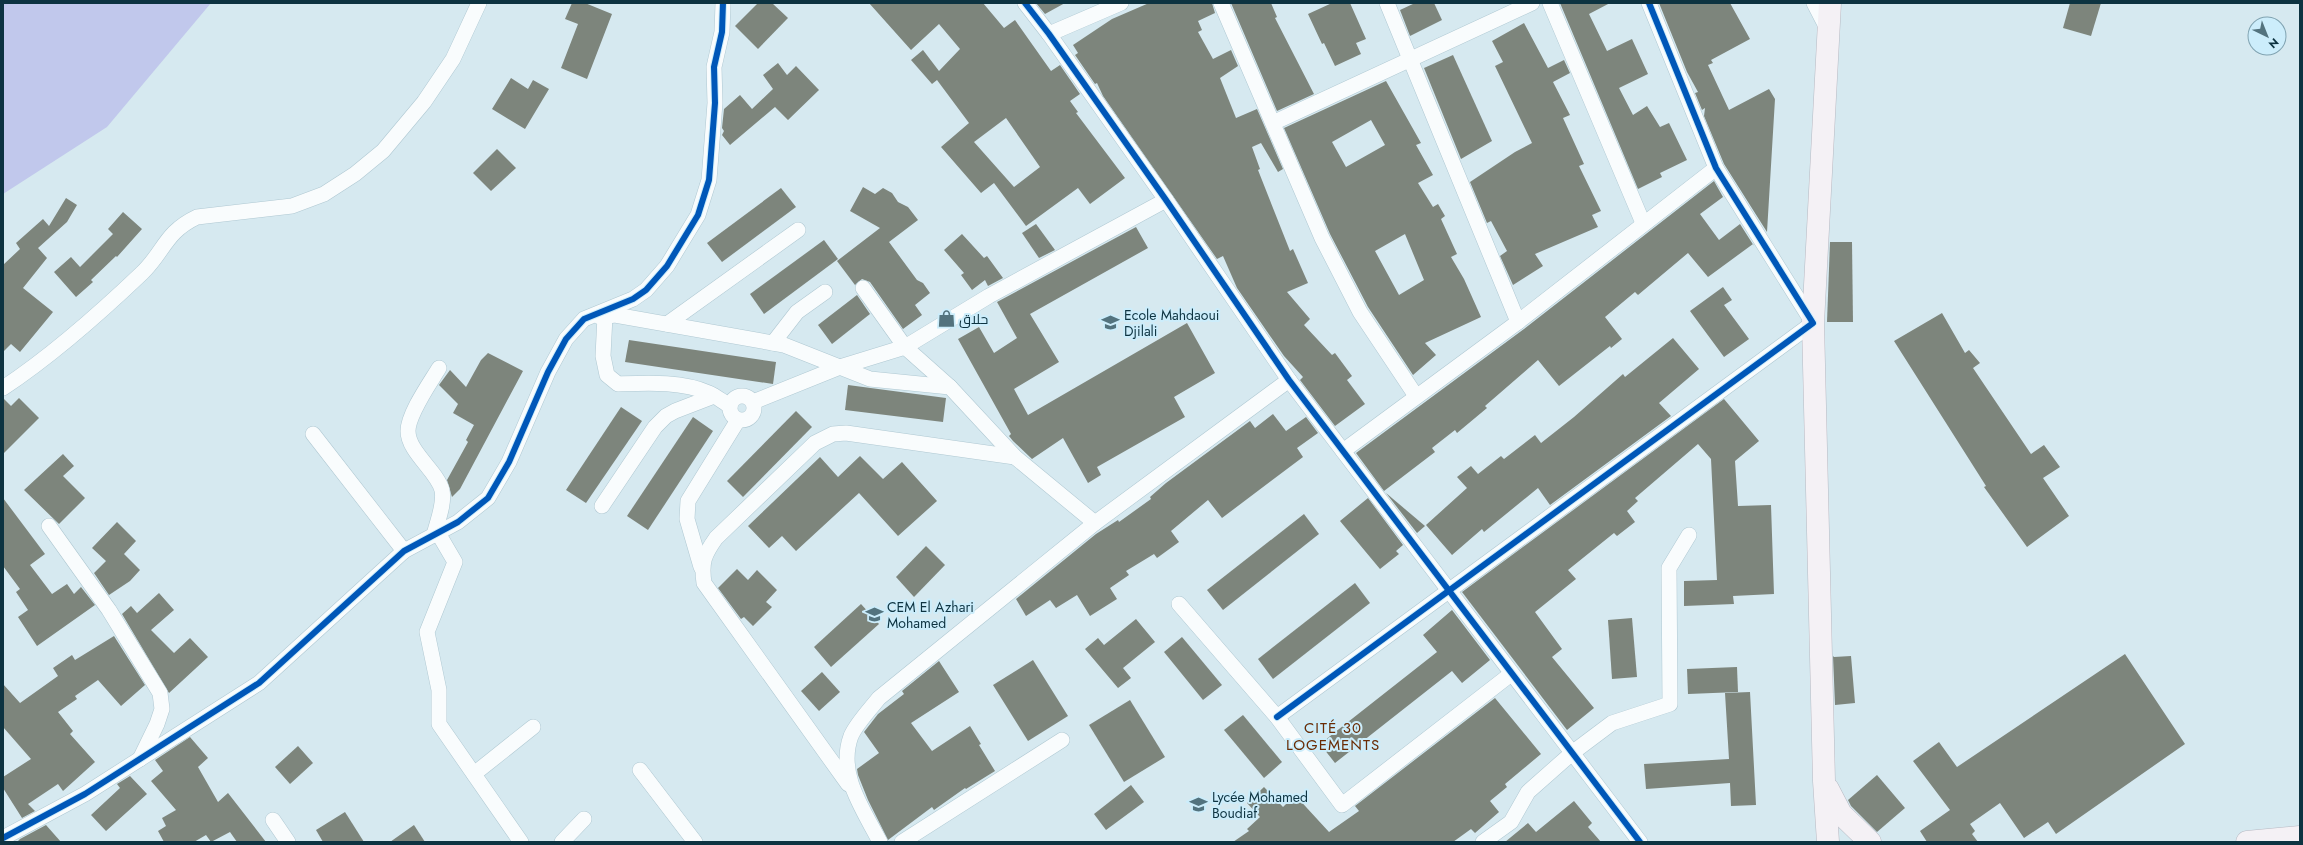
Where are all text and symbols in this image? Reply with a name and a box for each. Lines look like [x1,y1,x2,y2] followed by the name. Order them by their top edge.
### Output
[2247,16,2287,56] north arrow
[2265,34,2282,52] text: N
[1124,305,1219,341] place label: Ecole Mahdaoui Djilali
[936,309,956,329] shop icon: حلاق
[959,309,988,329] place label: حلاق
[1101,313,1121,333] school or university icon: Ecole Mahdaoui Djilali
[887,597,974,633] place label: CEM El Azhari Mohamed
[864,605,884,625] school or university icon: CEM El Azhari Mohamed
[1286,717,1380,756] district label: CITÉ 30 LOGEMENTS
[1212,787,1308,823] place label: Lycée Mohamed Boudiaf
[1189,795,1209,815] school or university icon: Lycée Mohamed Boudiaf

